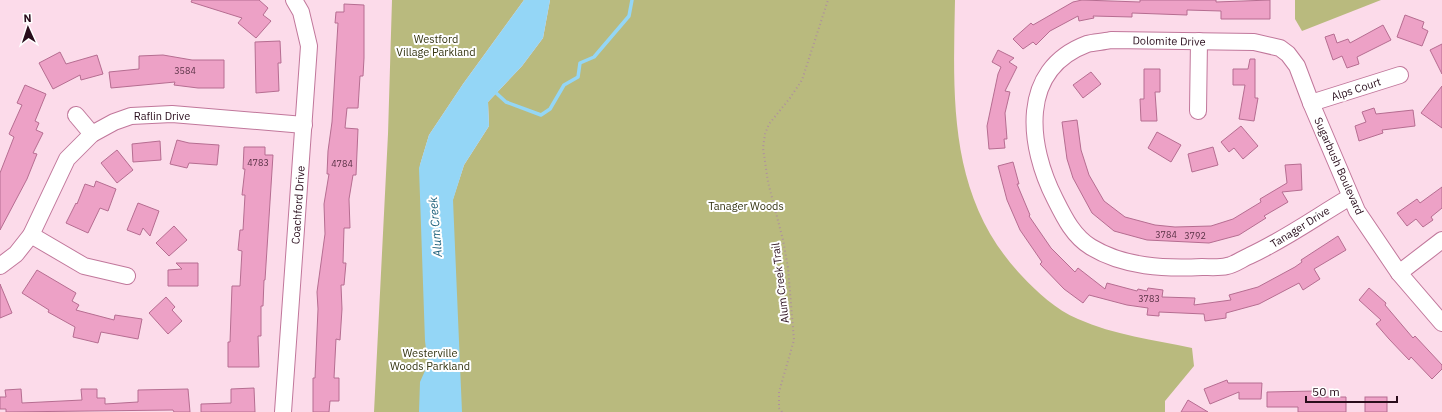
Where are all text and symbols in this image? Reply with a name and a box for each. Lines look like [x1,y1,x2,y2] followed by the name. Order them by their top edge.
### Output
[8,8,48,48] north arrow
[23,11,32,25] text: N
[396,32,476,59] park label: Westford Village Parkland
[1132,33,1206,49] street label: Dolomite Drive
[174,65,196,76] house number: 3584
[1329,74,1383,104] street label: Alps Court
[134,109,190,123] street label: Raflin Drive
[1311,115,1367,217] street label: Sugarbush Boulevard
[247,157,269,168] house number: 4783
[331,158,353,169] house number: 4784
[288,165,308,245] street label: Coachford Drive
[425,195,445,259] water label: Alum Creek
[708,199,784,213] park label: Tanager Woods
[1268,203,1332,251] street label: Tanager Drive
[1155,229,1177,240] house number: 3784
[1184,230,1206,241] house number: 3792
[768,242,792,324] street label: Alum Creek Trail
[1138,293,1160,304] house number: 3783
[390,346,470,373] park label: Westerville Woods Parkland
[1306,378,1397,404] scale bar
[1312,384,1340,399] text: 50 m

